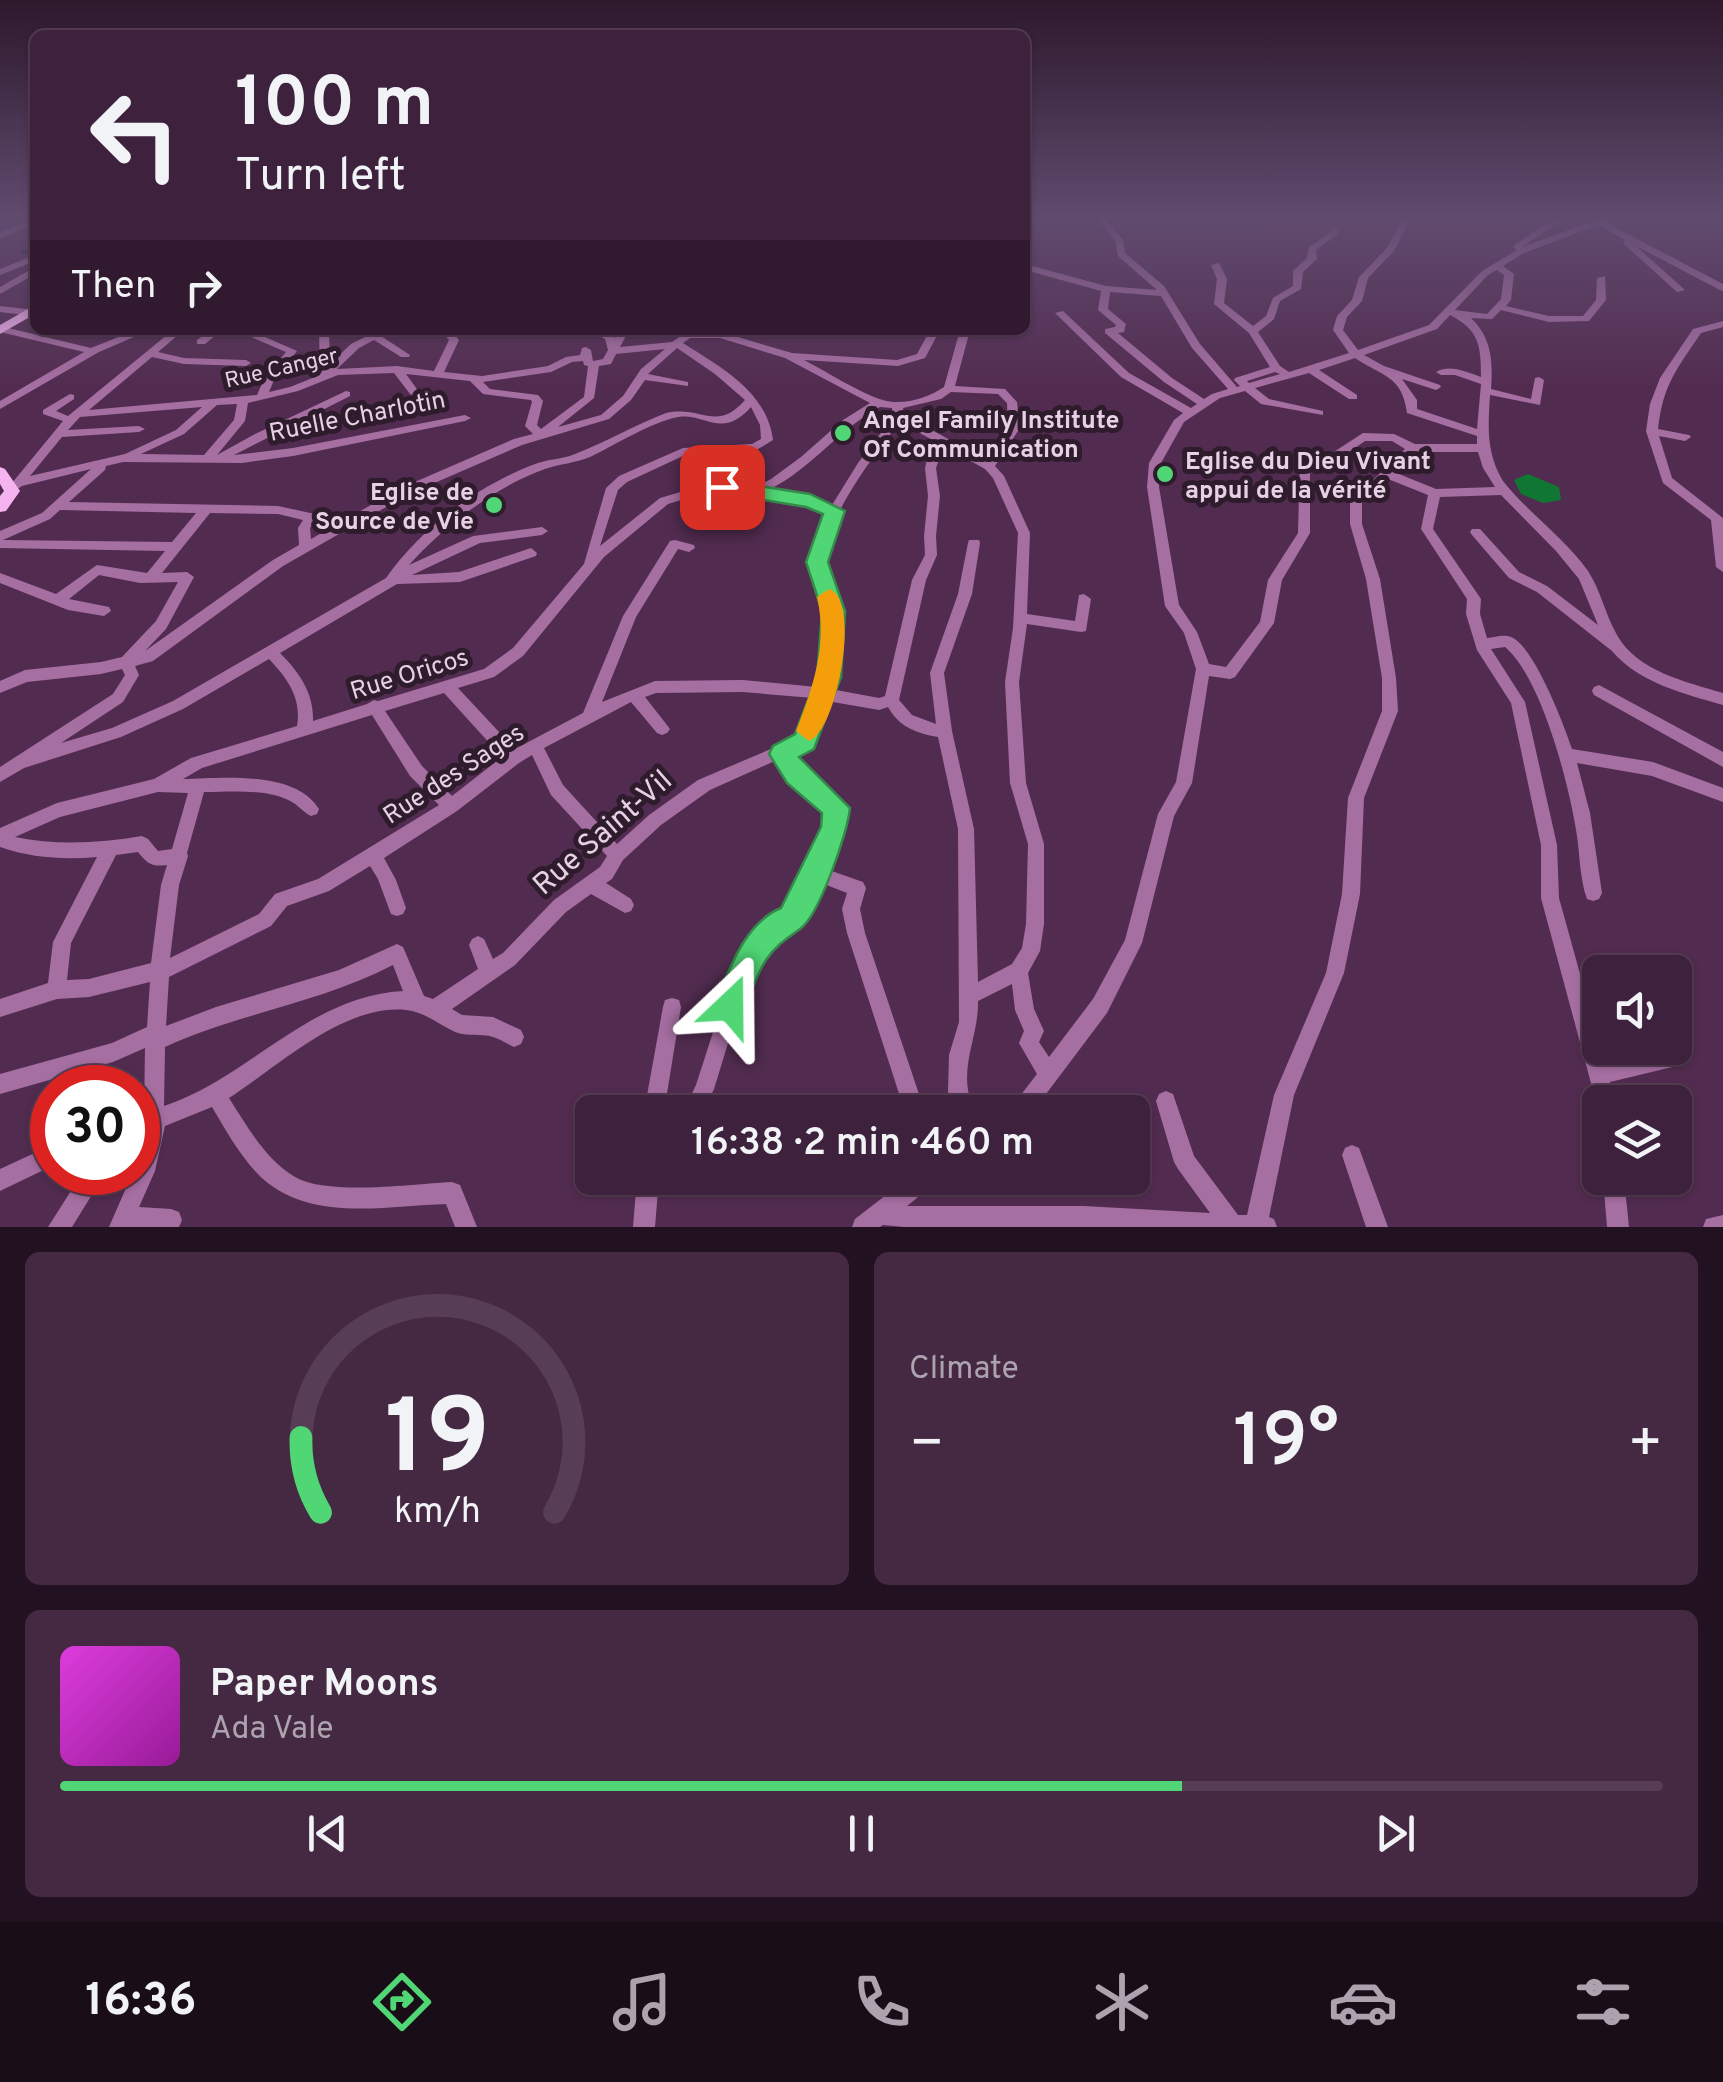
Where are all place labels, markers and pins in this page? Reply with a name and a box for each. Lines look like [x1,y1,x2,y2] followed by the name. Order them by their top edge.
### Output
[863,406,1120,467] place label: Angel Family Institute Of Communication
[832,422,854,444] marker: Angel Family Institute Of Communication
[680,445,765,530] pin
[1185,447,1431,508] place label: Eglise du Dieu Vivant appui de la vérité
[1154,463,1176,485] marker: Eglise du Dieu Vivant appui de la vérité
[315,478,474,539] place label: Eglise de Source de Vie
[483,494,505,516] marker: Eglise de Source de Vie

